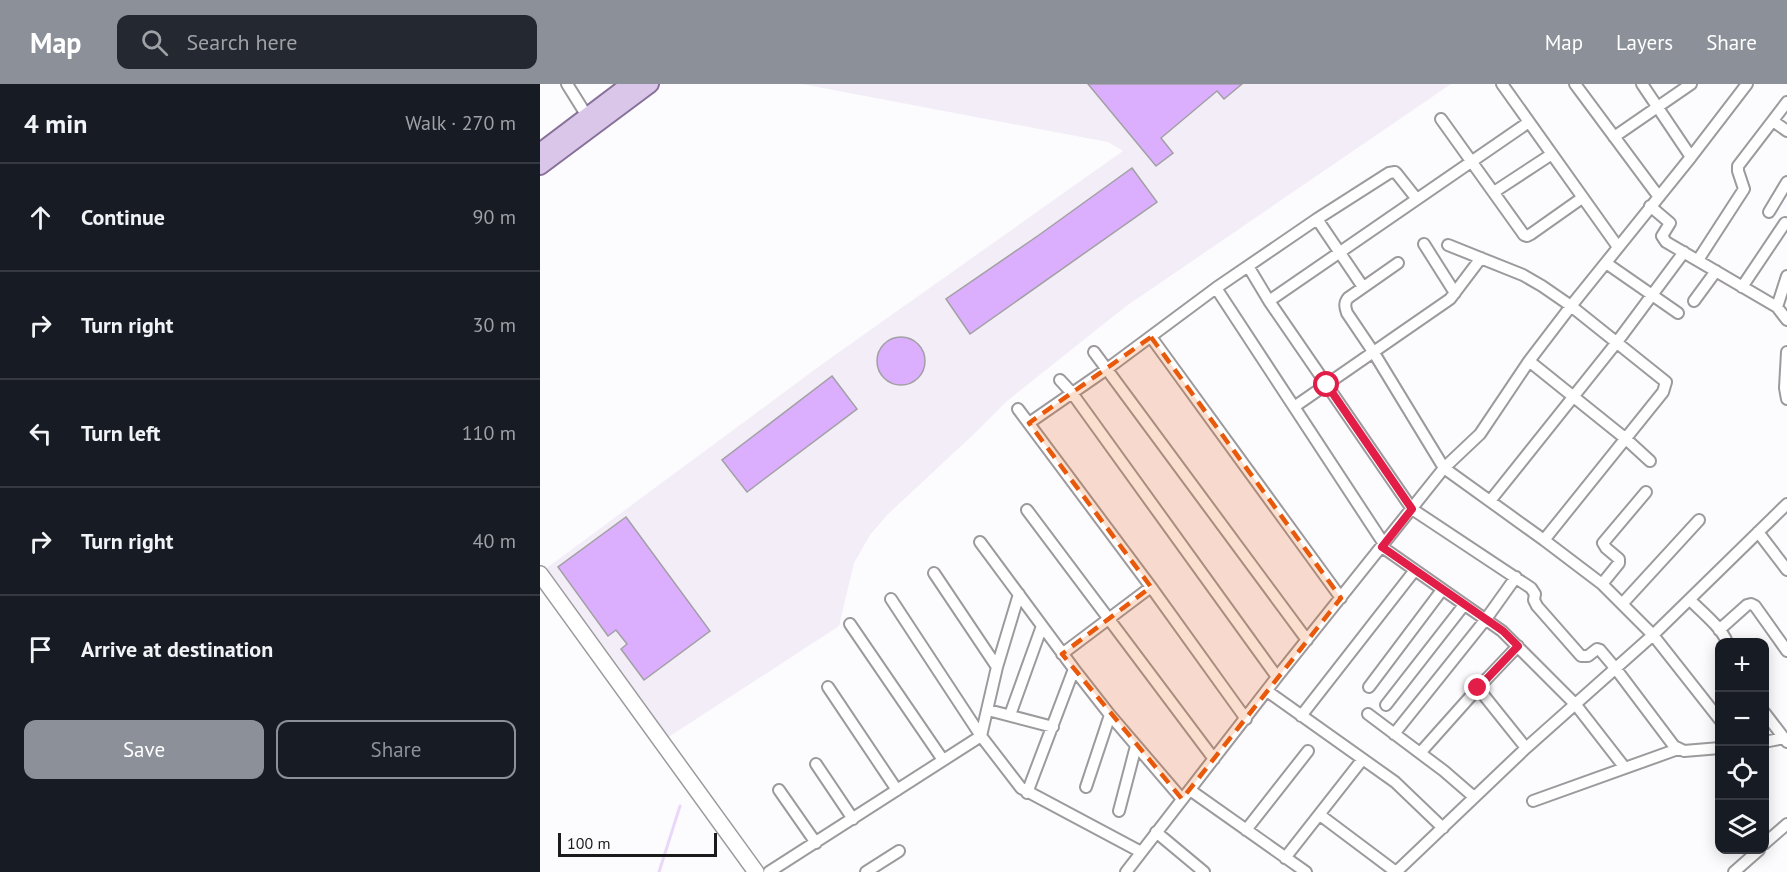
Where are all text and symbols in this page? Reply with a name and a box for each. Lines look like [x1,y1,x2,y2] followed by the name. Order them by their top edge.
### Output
[117,15,537,69] search box
[30,24,81,61] text: Map
[138,26,171,59] icon: search
[186,28,297,56] text: Search here
[1545,29,1583,56] text: Map
[1616,29,1673,56] text: Layers
[1706,29,1757,56] text: Share
[24,107,87,140] text: 4 min
[405,110,516,136] text: Walk · 270 m
[24,201,57,234] icon: ahead
[81,203,165,231] text: Continue
[473,204,516,230] text: 90 m
[24,309,57,342] icon: right
[81,311,173,339] text: Turn right
[473,312,516,338] text: 30 m
[1313,371,1339,397] route start
[24,417,57,450] icon: left
[81,419,161,447] text: Turn left
[462,420,516,446] text: 110 m
[24,525,57,558] icon: right
[81,527,173,555] text: Turn right
[473,528,516,554] text: 40 m
[24,633,57,666] icon: arrive
[81,635,273,663] text: Arrive at destination
[1715,638,1769,854] map controls
[1715,638,1769,692] button: +
[1464,674,1490,700] route end
[1715,692,1769,746] button: −
[24,720,264,779] button: Save
[276,720,516,779] button: Share
[1715,746,1769,800] button: locate
[1715,800,1769,854] button: layers
[558,830,717,858] scale bar
[567,833,610,853] text: 100 m

